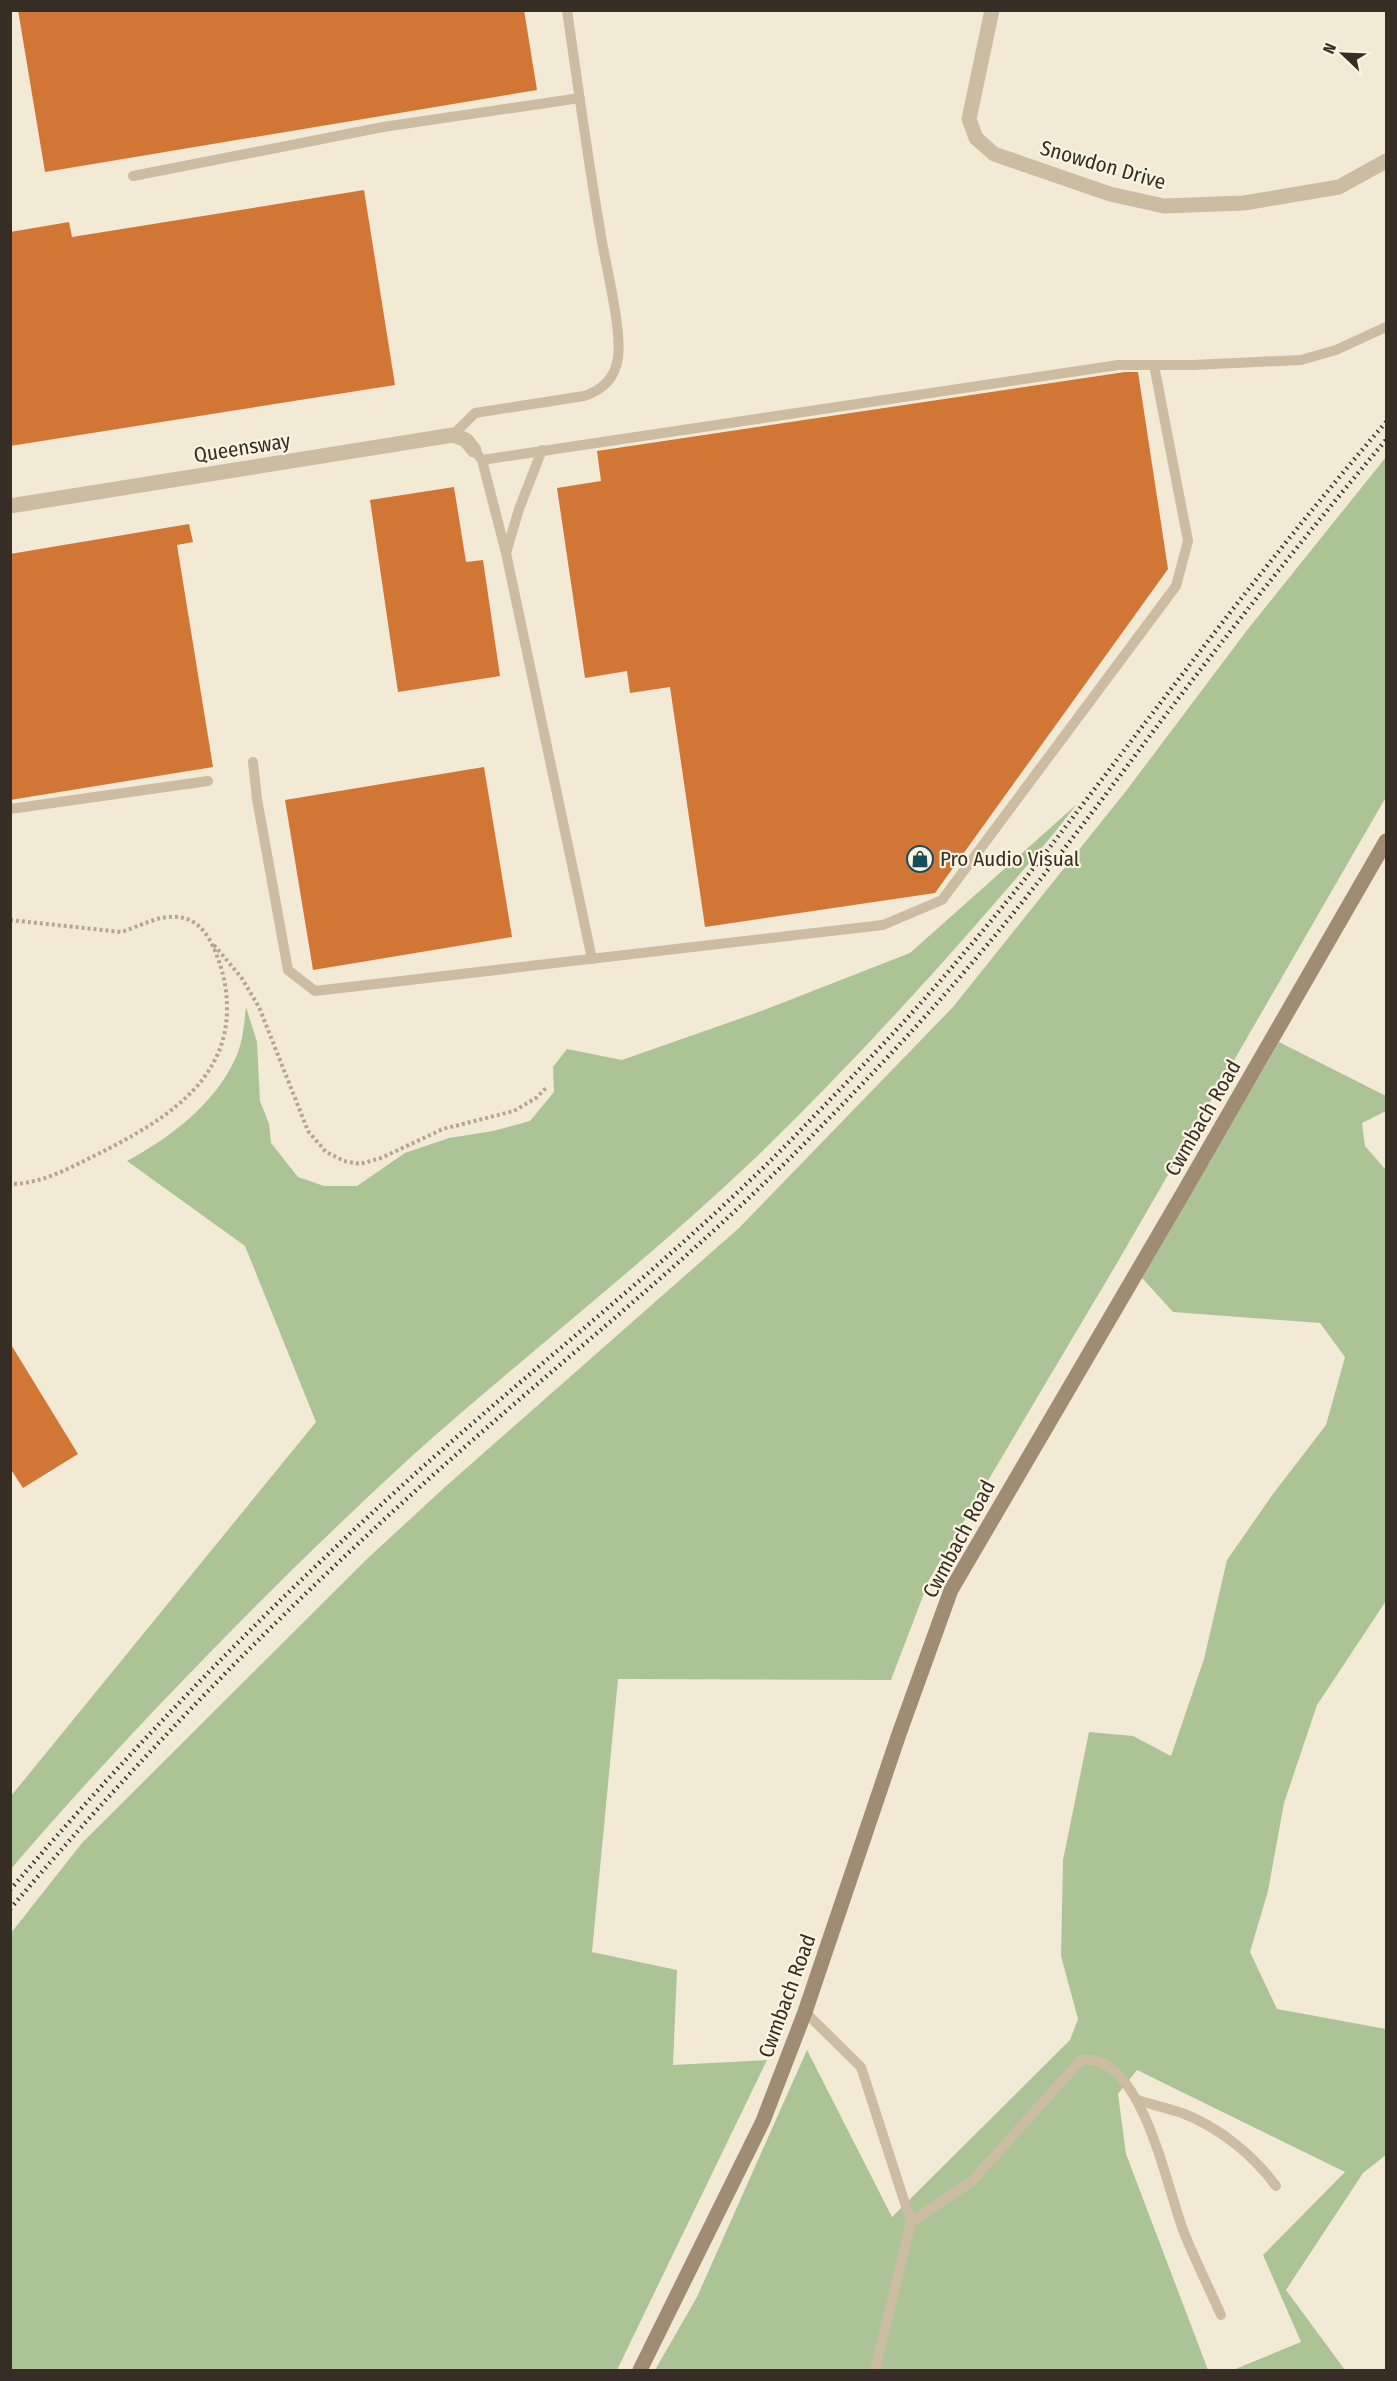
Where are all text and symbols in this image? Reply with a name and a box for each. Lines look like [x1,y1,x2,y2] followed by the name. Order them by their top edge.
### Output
[1313,24,1373,84] north arrow
[1319,40,1340,56] text: N
[1037,135,1169,195] street label: Snowdon Drive
[192,427,293,468] street label: Queensway
[905,844,935,874] shop icon: Pro Audio Visual
[940,846,1080,872] place label: Pro Audio Visual
[1159,1055,1247,1181] street label: Cwmbach Road
[917,1476,1001,1602] street label: Cwmbach Road
[753,1931,821,2061] street label: Cwmbach Road

